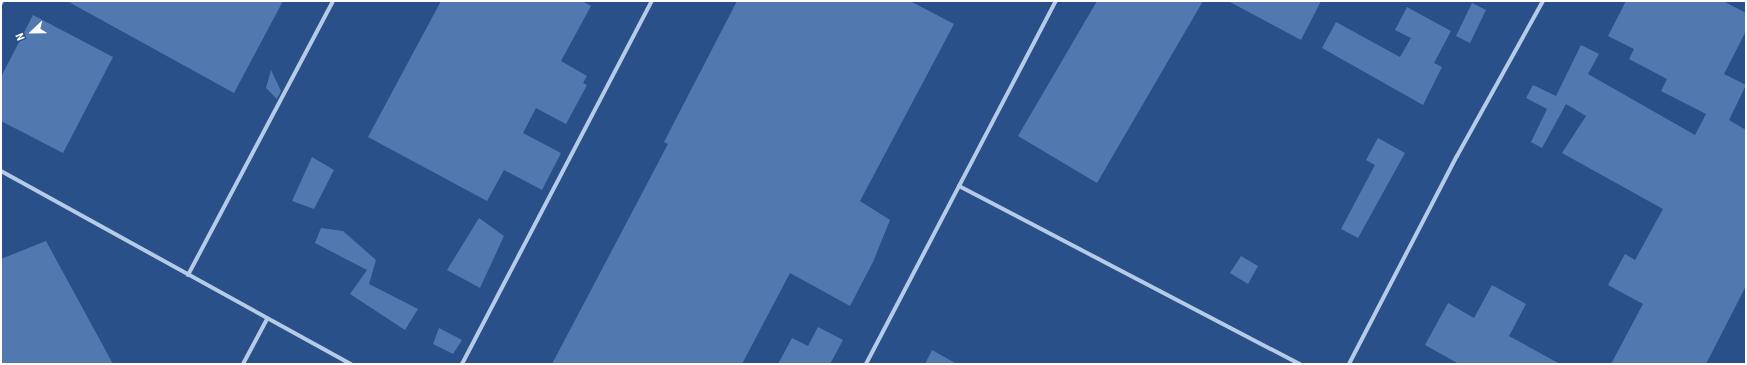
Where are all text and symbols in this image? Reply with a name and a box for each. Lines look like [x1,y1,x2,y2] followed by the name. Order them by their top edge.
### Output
[12,12,52,52] north arrow
[13,31,28,42] text: N

